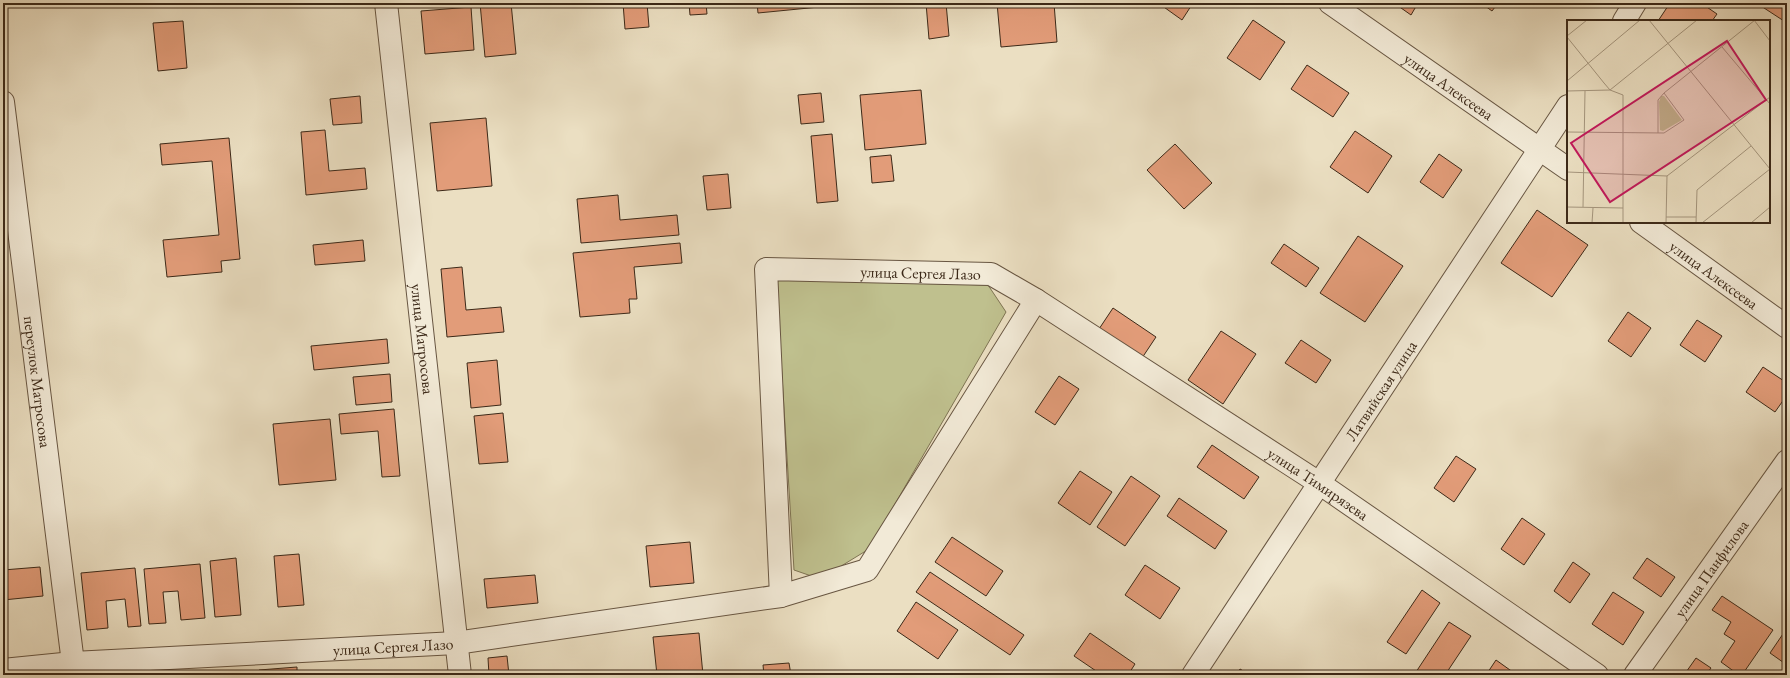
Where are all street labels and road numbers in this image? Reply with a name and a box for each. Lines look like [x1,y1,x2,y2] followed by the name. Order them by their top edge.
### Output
[1400,48,1498,125] street label: улица Алексеева
[1665,236,1763,314] street label: улица Алексеева
[860,261,981,285] street label: улица Сергея Лазо
[406,283,439,396] street label: улица Матросова
[19,315,56,450] street label: переулок Матросова
[1340,336,1422,445] street label: Латвийская улица
[1263,443,1373,526] street label: улица Тимирязева
[1669,515,1754,622] street label: улица Панфилова
[333,633,454,660] street label: улица Сергея Лазо

